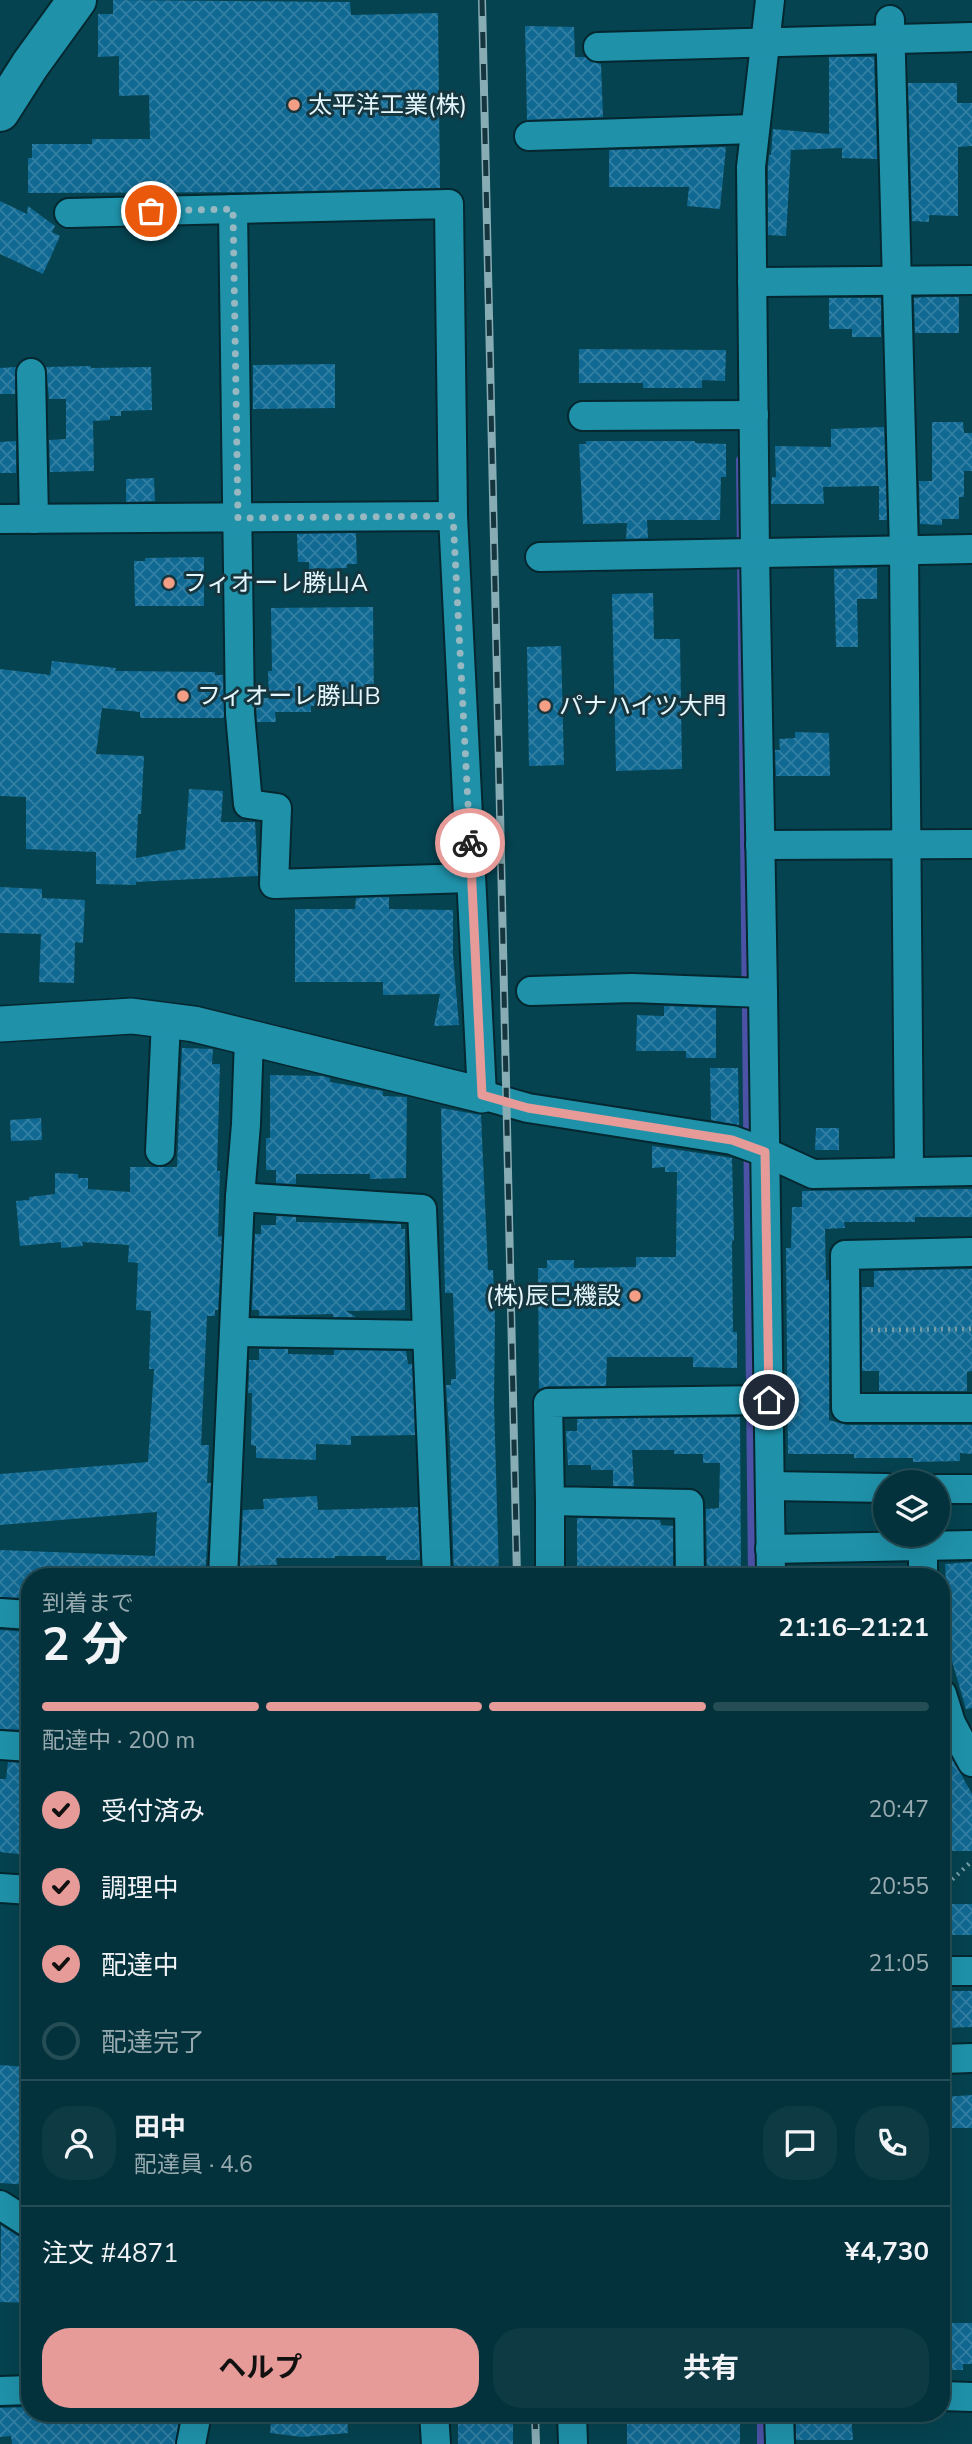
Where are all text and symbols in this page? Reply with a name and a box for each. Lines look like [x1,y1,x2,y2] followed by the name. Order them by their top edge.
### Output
[308,89,467,121] place label: 太平洋工業(株)
[286,97,302,113] marker: 太平洋工業(株)
[121,181,181,241] pin
[132,192,170,230] icon: bag
[183,567,369,599] place label: フィオーレ勝山A
[161,575,177,591] marker: フィオーレ勝山A
[197,680,381,712] place label: フィオーレ勝山B
[175,688,191,704] marker: フィオーレ勝山B
[559,690,727,722] place label: パナハイツ大門
[537,698,553,714] marker: パナハイツ大門
[435,808,505,878] courier
[451,824,489,862] icon: bike
[486,1280,621,1312] place label: (株)辰巳機設
[627,1288,643,1304] marker: (株)辰巳機設
[739,1370,799,1430] pin
[750,1381,788,1419] icon: home
[873,1470,950,1547] map controls
[873,1470,950,1547] button: layers
[42,1588,134,1619] text: 到着まで
[778,1610,929,1645] text: 21:16–21:21
[42,1613,128,1676] text: 2 分
[42,1725,195,1756] text: 配達中 · 200 m
[42,1791,80,1829] icon: check
[101,1794,205,1829] text: 受付済み
[869,1794,929,1825] text: 20:47
[42,1868,80,1906] icon: check
[101,1871,179,1906] text: 調理中
[869,1871,929,1902] text: 20:55
[42,1945,80,1983] icon: check
[101,1948,179,1983] text: 配達中
[869,1948,929,1979] text: 21:05
[101,2025,205,2060] text: 配達完了
[42,2106,116,2180] button: person
[763,2106,837,2180] button: chat
[855,2106,929,2180] button: phone
[134,2110,186,2145] text: 田中
[134,2149,253,2180] text: 配達員 · 4.6
[845,2234,929,2269] text: ¥4,730
[42,2236,179,2271] text: 注文 #4871
[42,2328,479,2408] button: ヘルプ
[493,2328,929,2408] button: 共有

